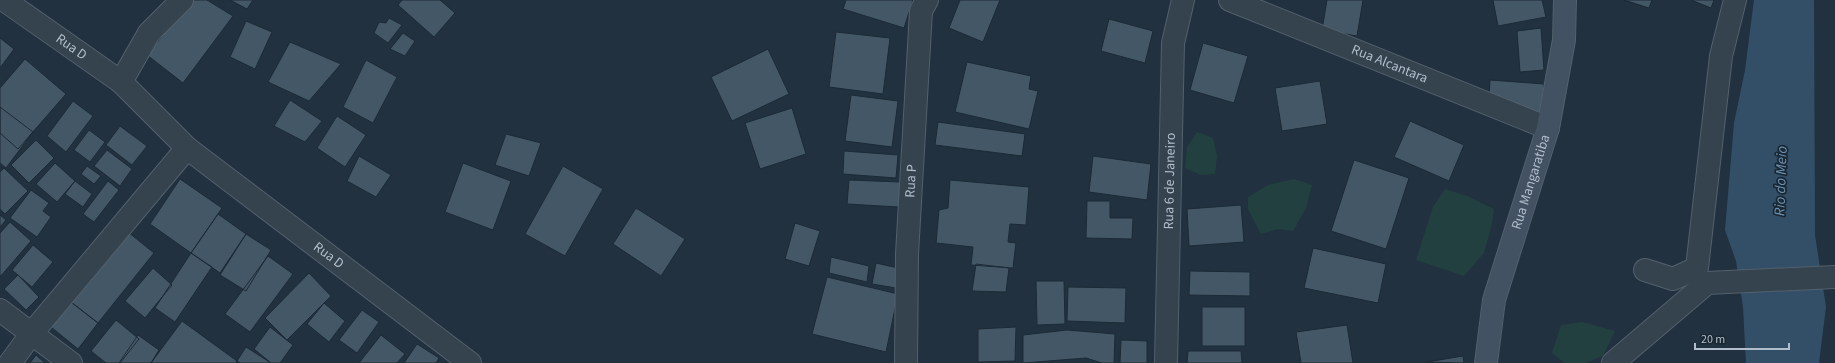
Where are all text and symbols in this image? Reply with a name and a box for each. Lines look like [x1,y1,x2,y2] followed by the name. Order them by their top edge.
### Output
[51,29,91,65] street label: Rua D
[1348,40,1431,89] street label: Rua Alcantara
[1159,132,1181,230] street label: Rua 6 de Janeiro
[1507,132,1555,232] street label: Rua Mangaratiba
[1769,145,1793,217] water label: Rio do Meio
[900,164,922,198] street label: Rua P
[309,237,348,274] street label: Rua D
[1695,325,1789,351] scale bar
[1701,331,1725,348] text: 20 m

